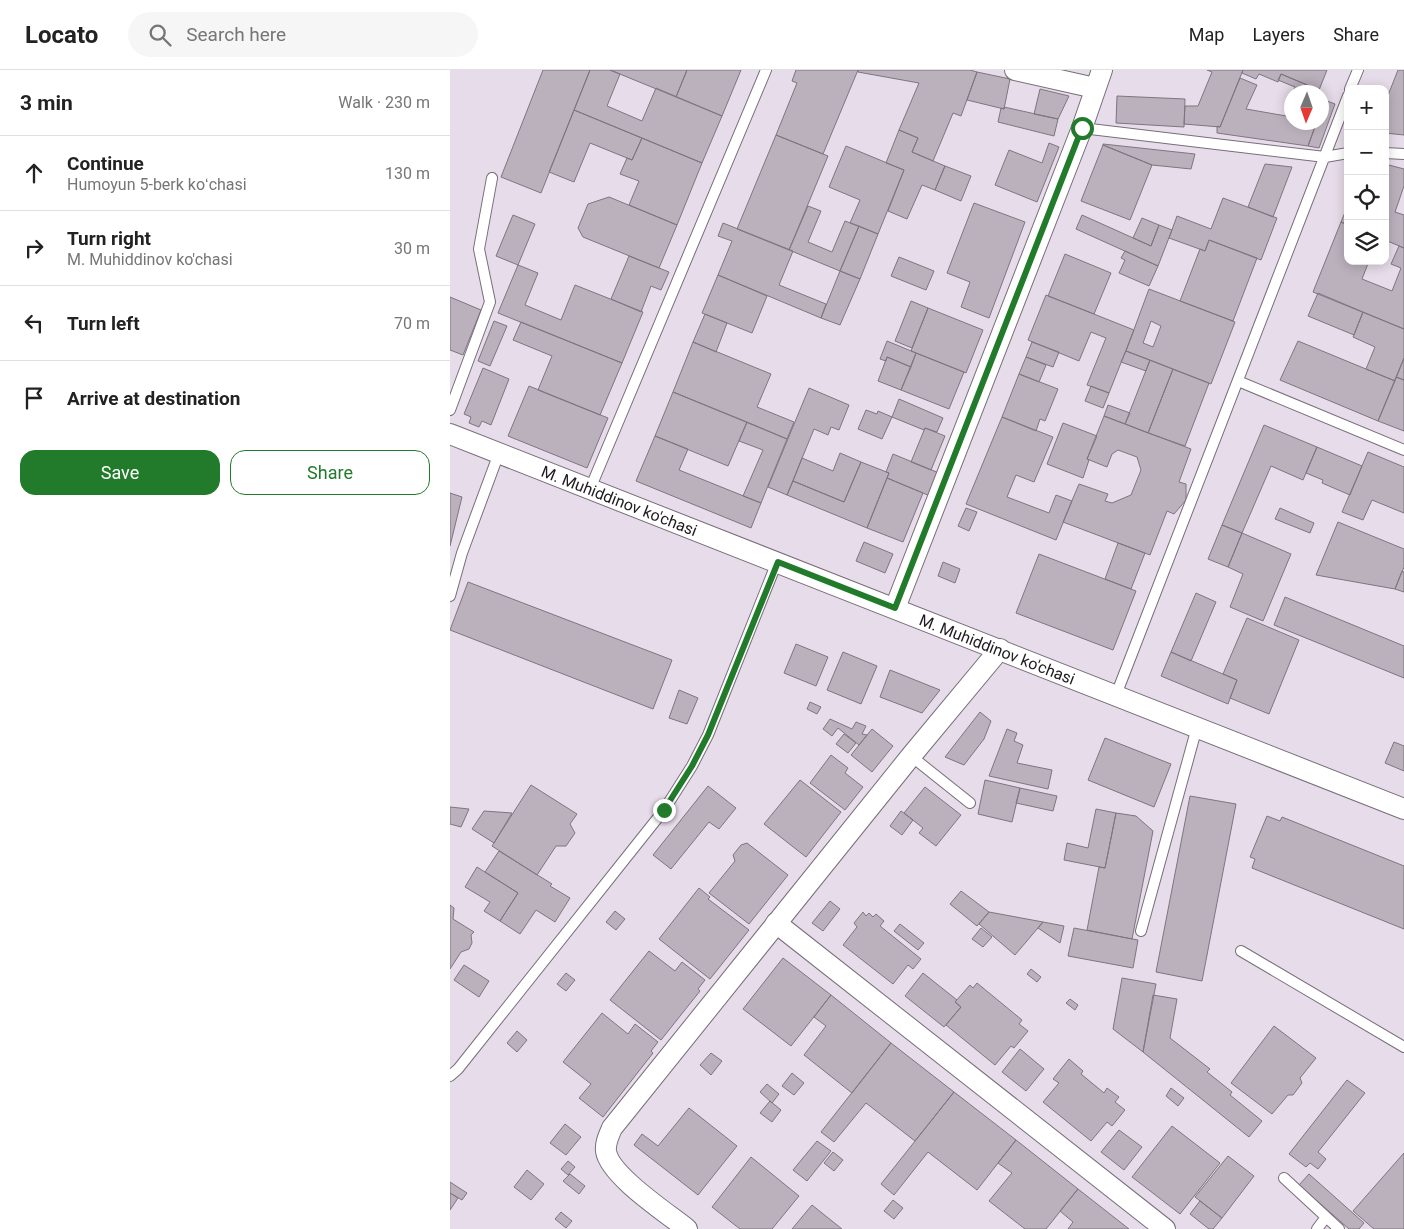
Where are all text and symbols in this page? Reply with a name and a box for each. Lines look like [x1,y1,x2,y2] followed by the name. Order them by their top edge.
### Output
[128,12,478,57] search box
[25,21,98,49] text: Locato
[146,21,174,49] icon: search
[186,23,286,46] text: Search here
[1189,24,1224,45] text: Map
[1252,24,1305,45] text: Layers
[1333,24,1379,45] text: Share
[1284,85,1329,130] north arrow
[1344,85,1389,265] map controls
[1344,85,1389,130] button: +
[20,91,73,115] text: 3 min
[338,93,430,112] text: Walk · 230 m
[1071,117,1094,140] route start
[1344,130,1389,175] button: −
[67,152,144,175] text: Continue
[20,159,48,187] icon: ahead
[385,164,430,183] text: 130 m
[67,175,247,194] text: Humoyun 5-berk koʻchasi
[1344,175,1389,220] button: locate
[1344,220,1389,265] button: layers
[67,227,151,250] text: Turn right
[20,234,48,262] icon: right
[394,239,430,258] text: 30 m
[67,250,233,269] text: M. Muhiddinov ko'chasi
[20,309,48,337] icon: left
[67,312,140,335] text: Turn left
[394,314,430,333] text: 70 m
[20,384,48,412] icon: arrive
[67,387,240,410] text: Arrive at destination
[20,450,220,495] button: Save
[230,450,430,495] button: Share
[539,462,700,540] street label: M. Muhiddinov ko'chasi
[916,610,1078,689] street label: M. Muhiddinov ko'chasi
[653,799,676,822] route end

